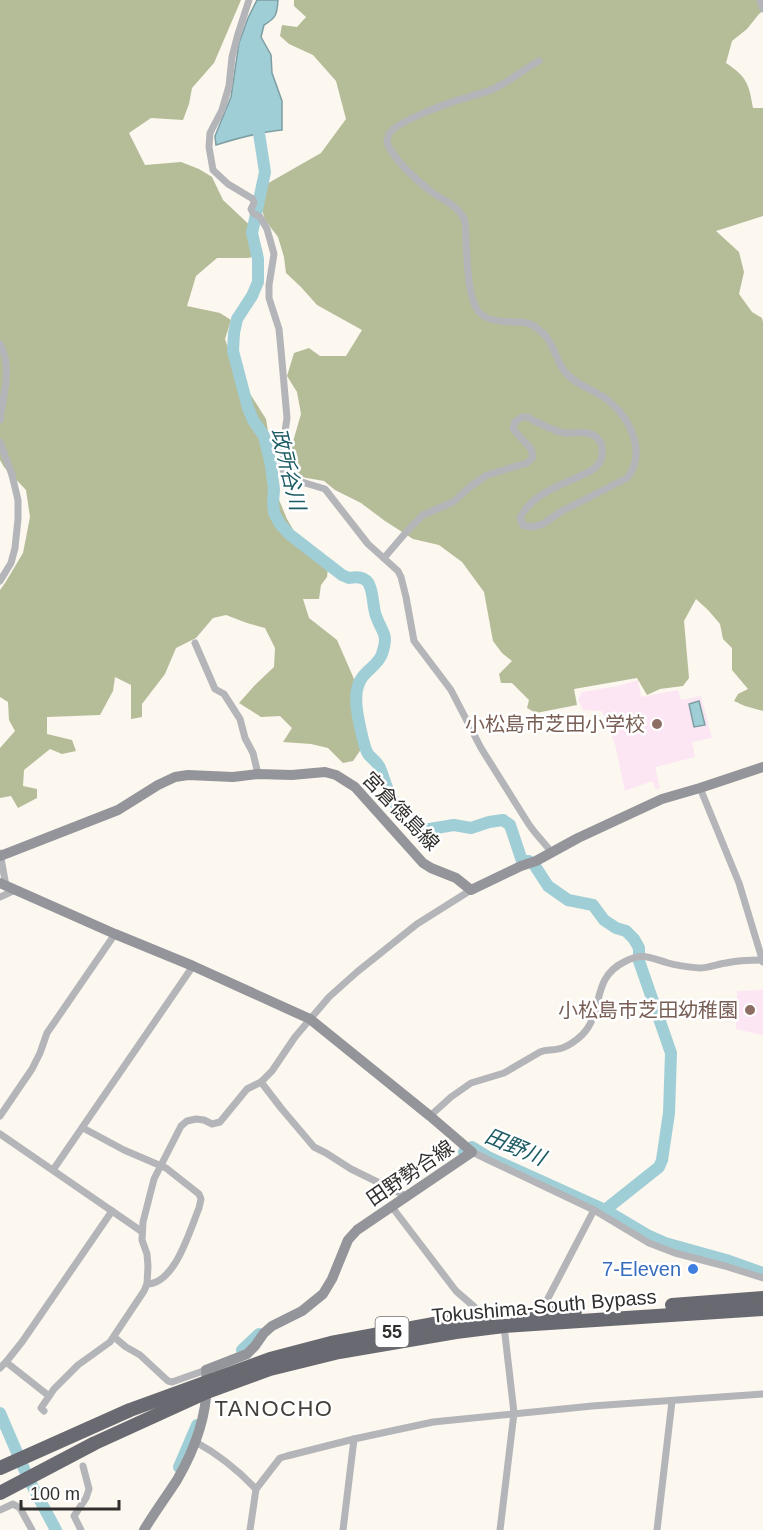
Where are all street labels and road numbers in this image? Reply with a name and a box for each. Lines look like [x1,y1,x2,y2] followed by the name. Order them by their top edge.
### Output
[358,767,444,855] street label: 宮倉徳島線
[362,1136,458,1210] street label: 田野勢合線
[431,1285,657,1327] street label: Tokushima-South Bypass
[376,1317,408,1347] road number: 55

